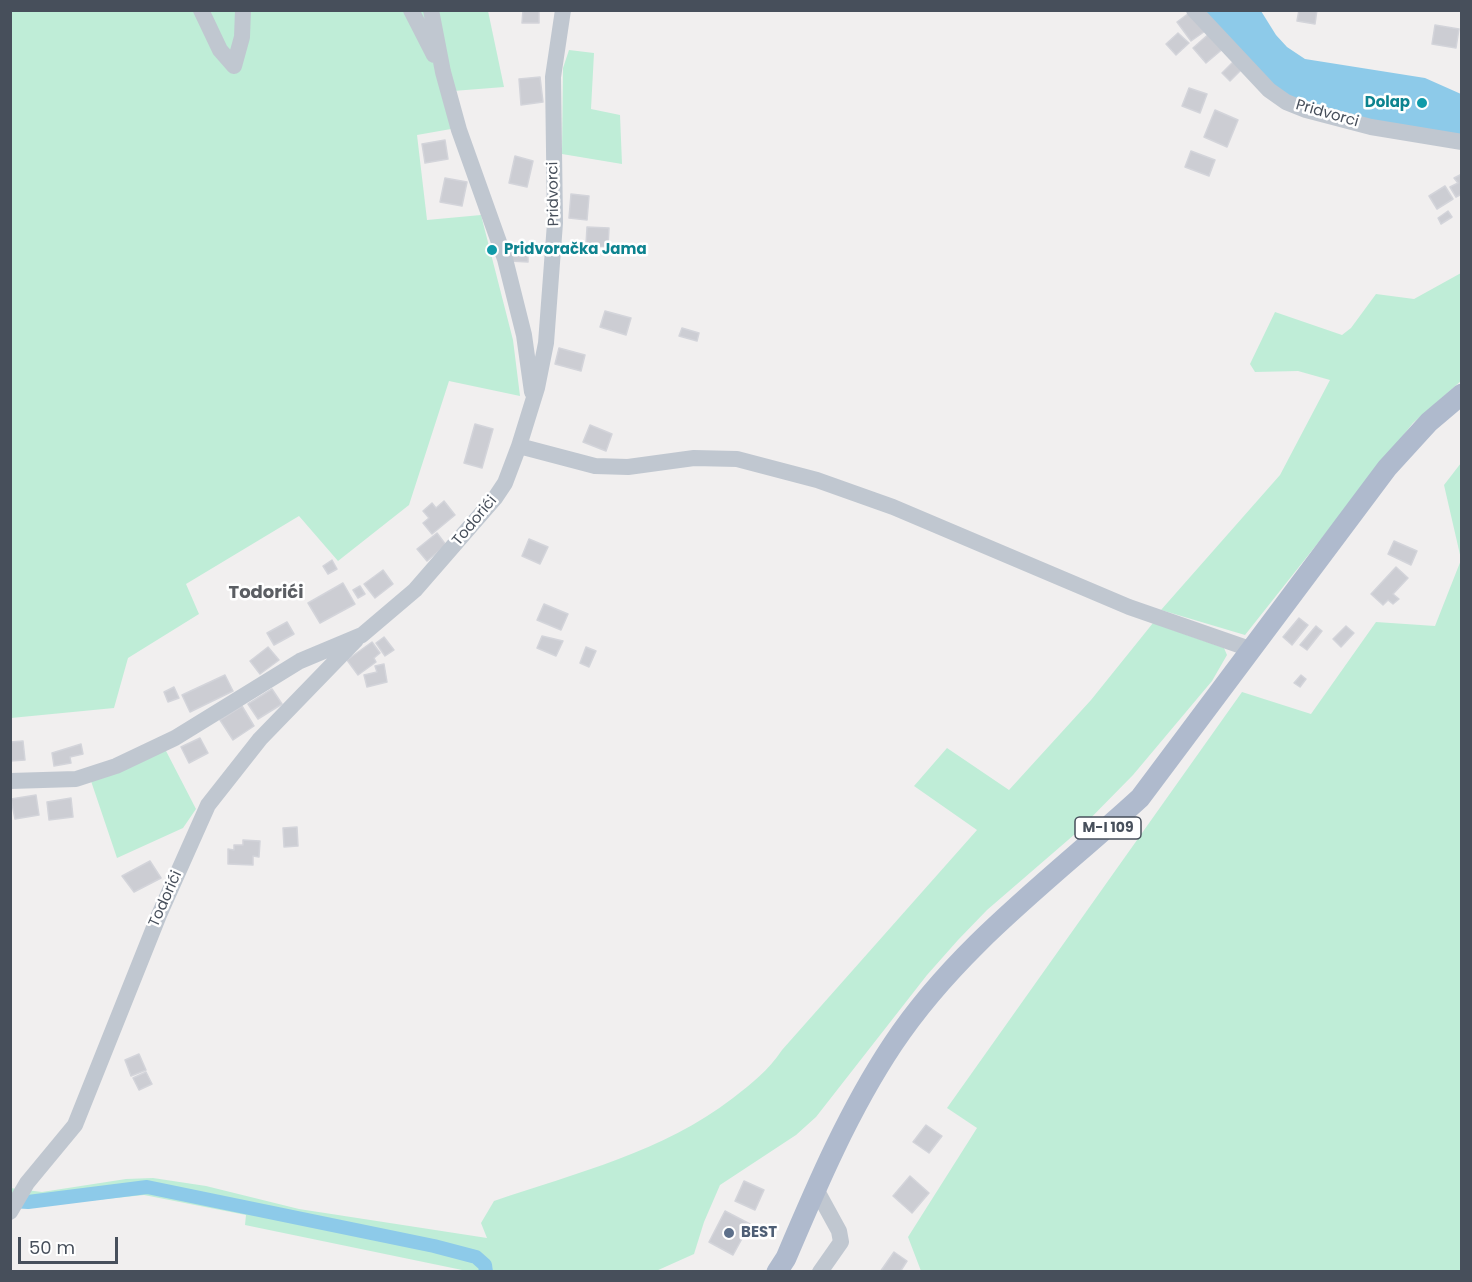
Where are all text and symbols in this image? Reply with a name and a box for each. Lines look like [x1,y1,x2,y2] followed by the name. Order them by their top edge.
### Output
[1365,94,1410,112] place label: Dolap
[1294,96,1360,132] street label: Pridvorci
[1415,96,1429,110] marker: Dolap
[544,162,564,226] street label: Pridvorci
[504,241,647,259] place label: Pridvoračka Jama
[485,243,499,257] marker: Pridvoračka Jama
[449,492,501,550] street label: Todorići
[228,582,304,604] district label: Todorići
[1075,817,1141,839] road number: M-I 109
[146,868,186,930] street label: Todorići
[741,1224,777,1242] place label: BEST
[21,1225,122,1263] scale bar
[722,1226,736,1240] marker: BEST
[29,1235,75,1260] text: 50 m

